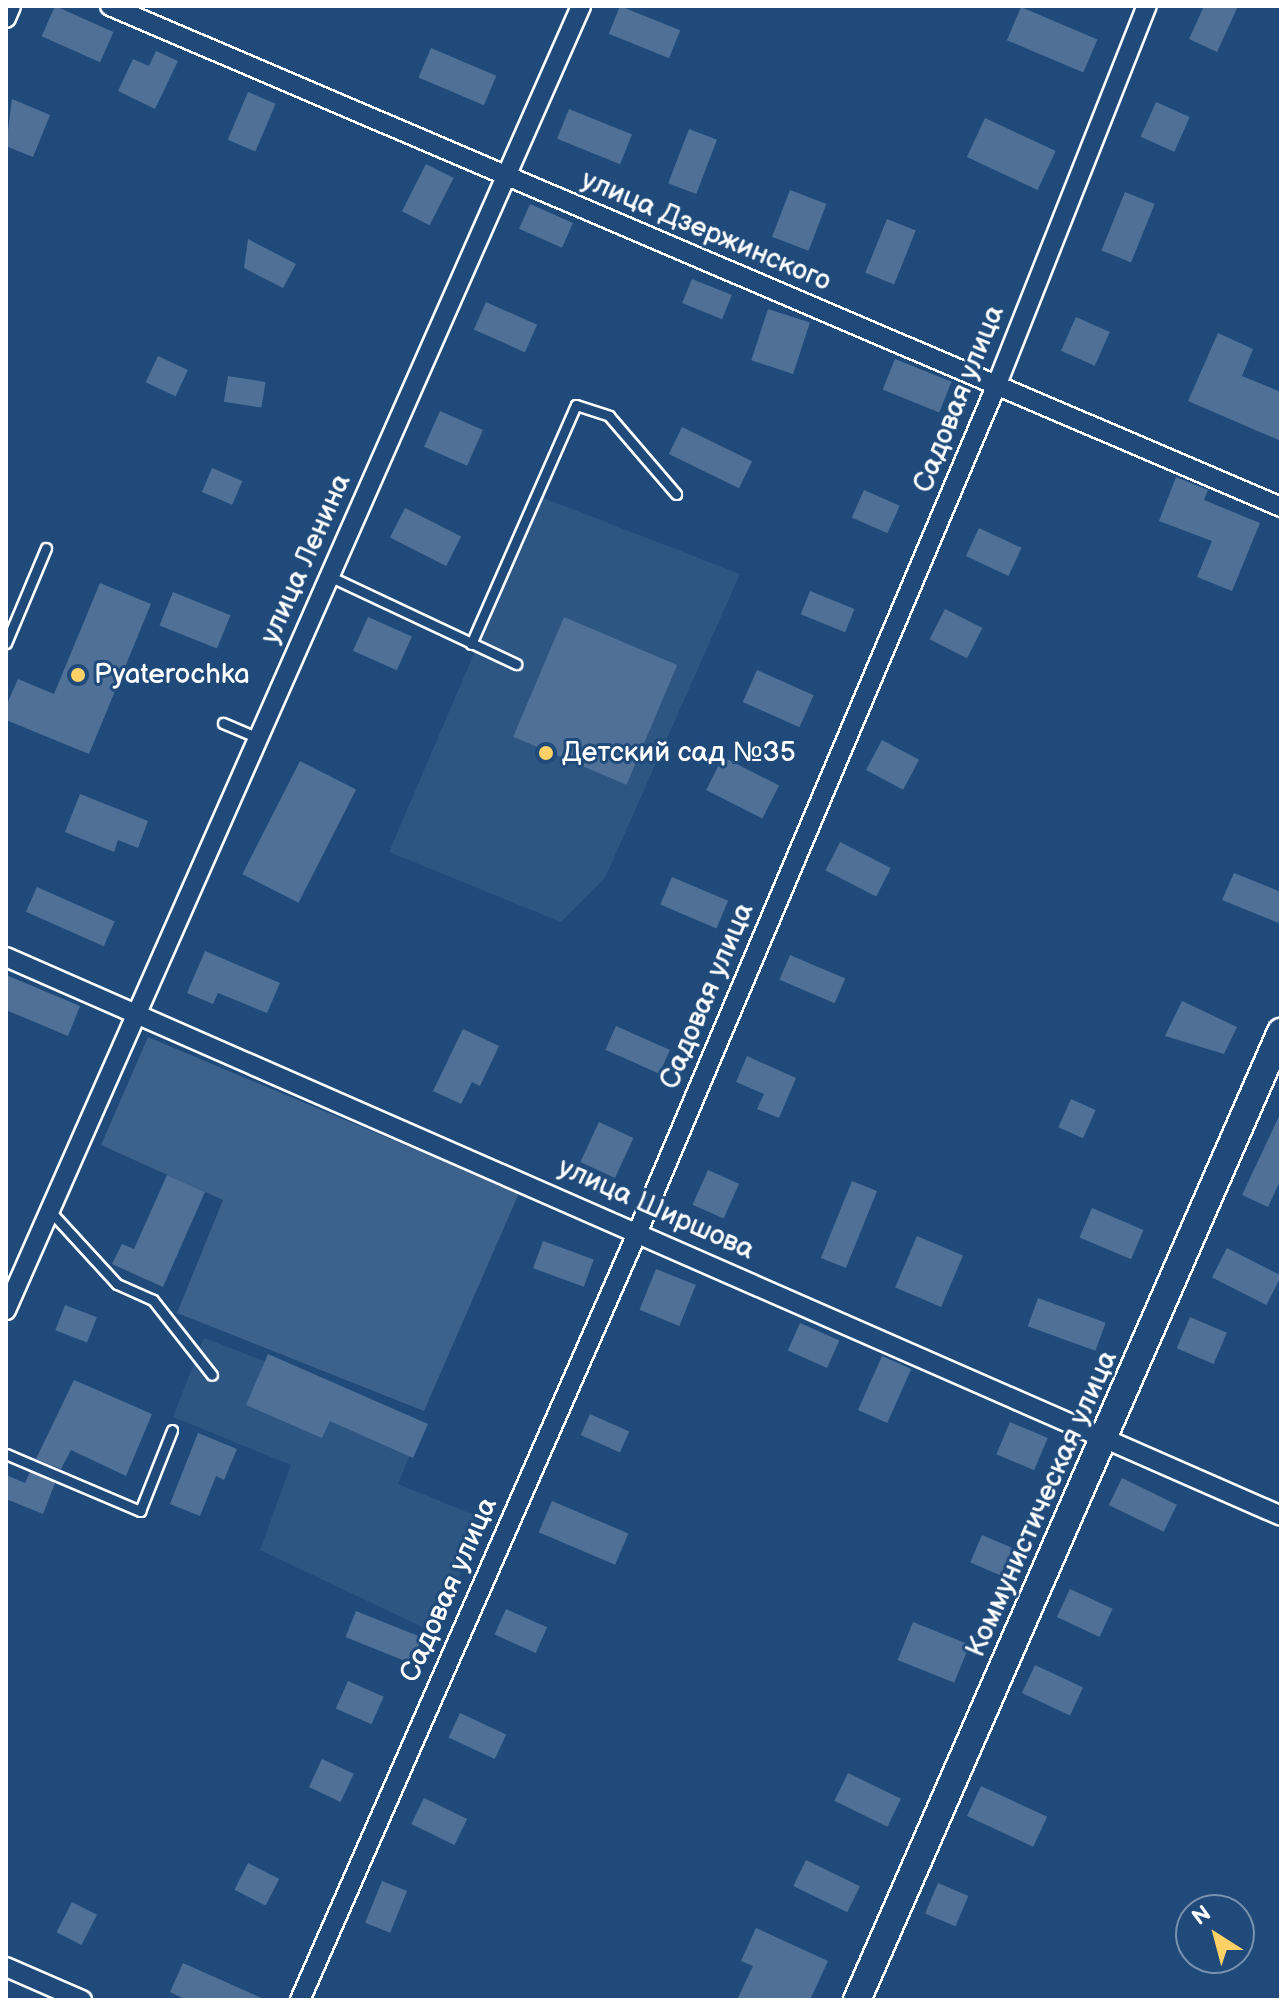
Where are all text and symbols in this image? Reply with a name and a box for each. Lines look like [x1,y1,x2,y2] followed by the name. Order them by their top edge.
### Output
[576,163,836,299] street label: улица Дзержинского
[906,300,1012,498] street label: Садовая улица
[254,469,358,649] street label: улица Ленина
[94,658,250,692] place label: Pyaterochka
[69,666,87,684] marker: Pyaterochka
[562,736,796,770] place label: Детский сад №35
[537,744,555,762] marker: Детский сад №35
[653,898,761,1094] street label: Садовая улица
[553,1151,759,1267] street label: улица Ширшова
[959,1346,1125,1662] street label: Коммунистическая улица
[393,1492,505,1688] street label: Садовая улица
[1175,1894,1255,1974] north arrow
[1187,1900,1216,1932] text: N

